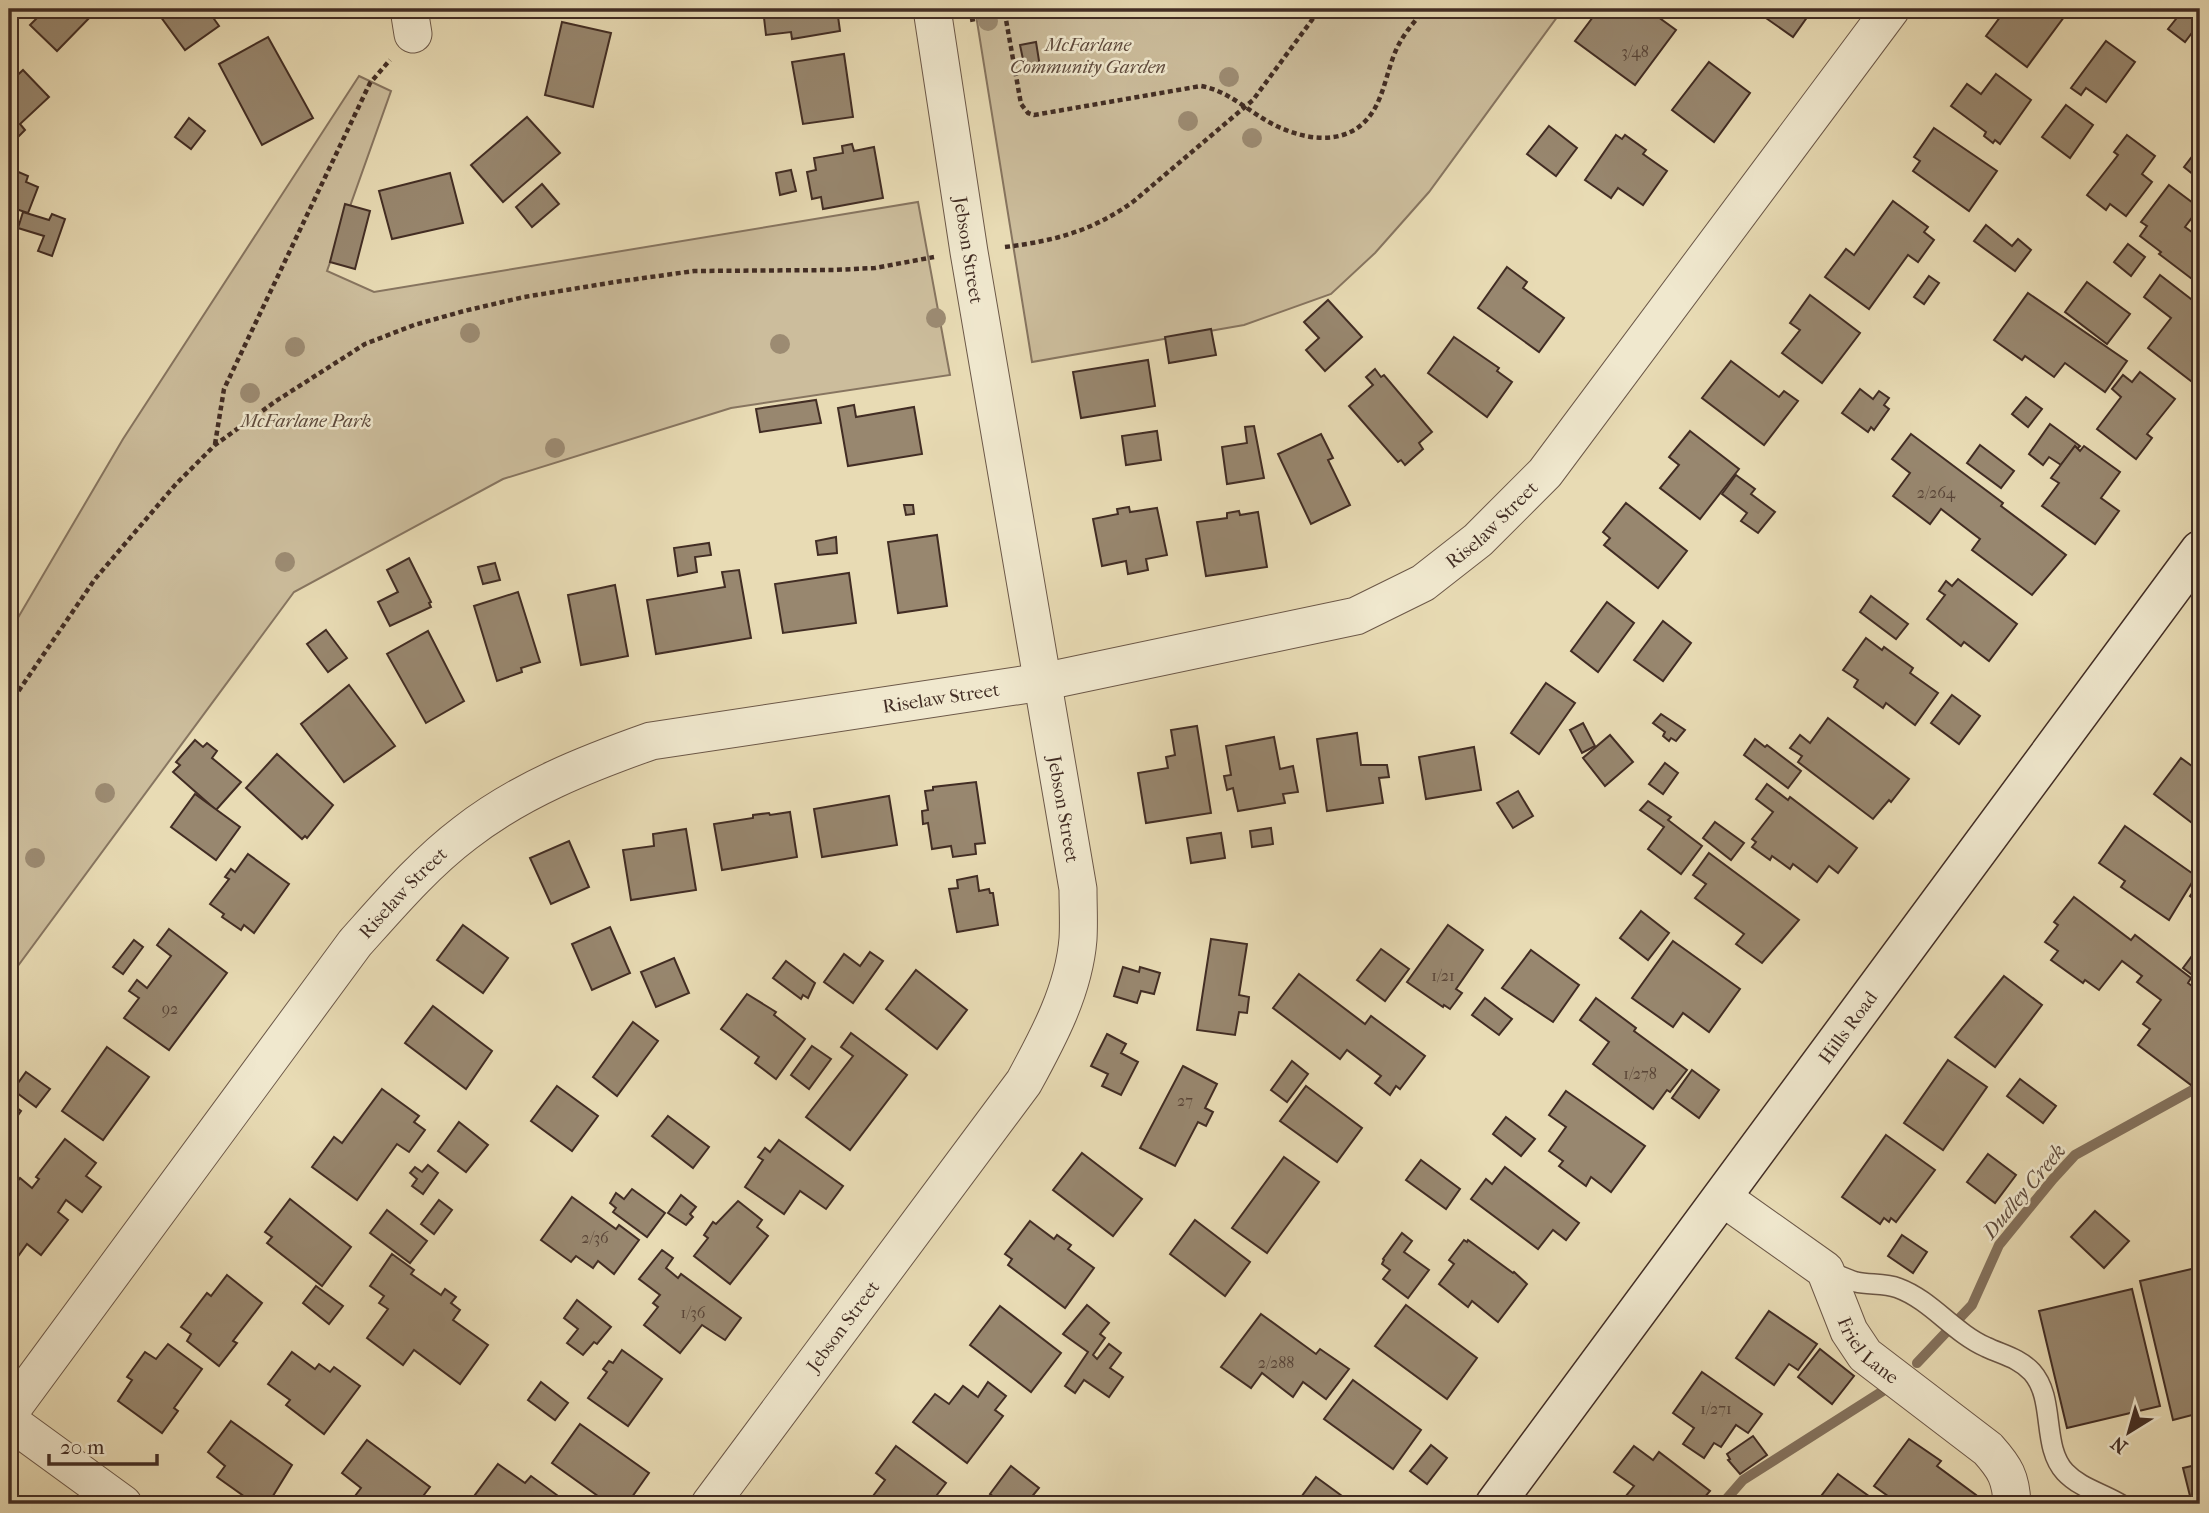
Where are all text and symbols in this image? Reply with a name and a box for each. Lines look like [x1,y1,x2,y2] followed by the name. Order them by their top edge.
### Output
[1010,34,1166,78] park label: McFarlane Community Garden
[1621,42,1649,61] house number: 3/48
[948,193,987,305] street label: Jebson Street
[239,410,371,432] park label: McFarlane Park
[1441,477,1543,573] street label: Riselaw Street
[1917,483,1956,502] house number: 2/264
[881,679,1001,718] street label: Riselaw Street
[1042,752,1083,864] street label: Jebson Street
[355,843,452,943] street label: Riselaw Street
[1431,966,1455,985] house number: 1/21
[1814,987,1883,1068] street label: Hills Road
[162,999,178,1018] house number: 92
[1623,1064,1657,1083] house number: 1/278
[1177,1091,1193,1110] house number: 27
[1976,1139,2070,1245] water label: Dudley Creek
[581,1228,609,1247] house number: 2/36
[801,1276,884,1378] street label: Jebson Street
[681,1303,706,1322] house number: 1/36
[1833,1314,1903,1389] street label: Friel Lane
[1258,1353,1294,1372] house number: 2/288
[2094,1398,2164,1468] north arrow
[1700,1399,1732,1418] house number: 1/271
[49,1422,158,1466] scale bar
[2107,1431,2132,1458] text: N
[60,1435,105,1459] text: 20 m

